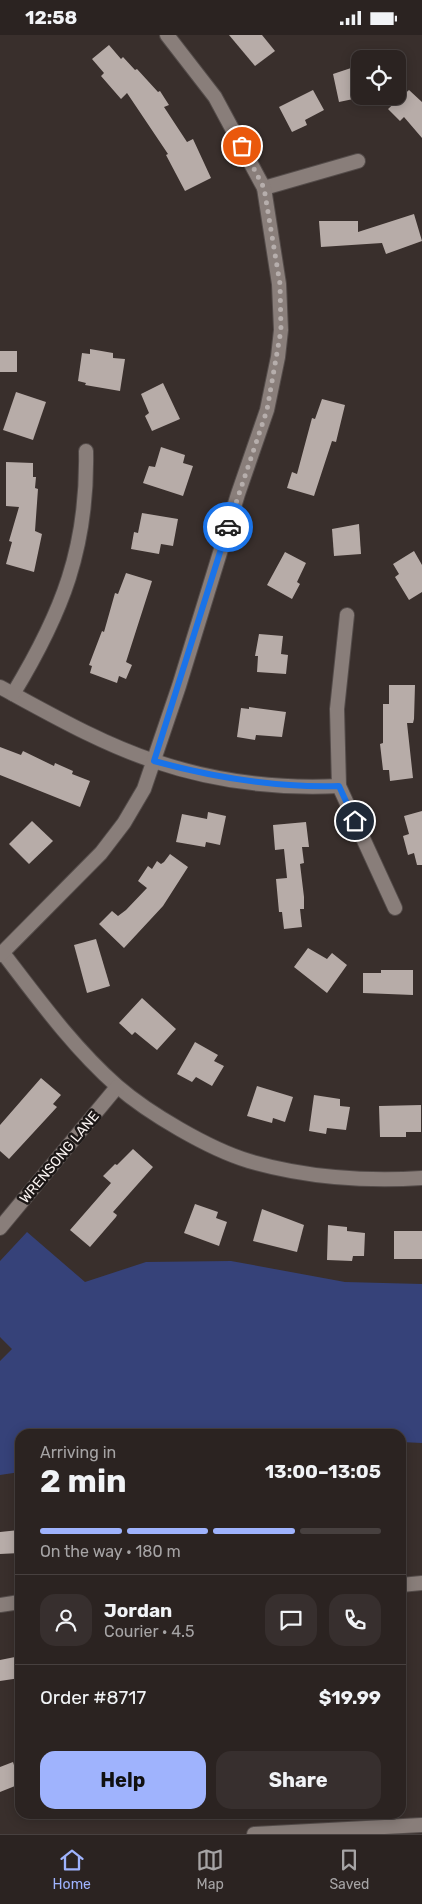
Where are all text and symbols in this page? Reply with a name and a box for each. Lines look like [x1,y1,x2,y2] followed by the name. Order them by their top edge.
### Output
[25,6,77,29] text: 12:58
[351,50,406,105] map controls
[351,50,406,105] button: locate
[221,125,263,167] pin
[228,132,256,160] icon: bag
[203,502,253,552] courier
[214,513,242,541] icon: car
[334,800,376,842] pin
[341,807,369,835] icon: home
[16,1108,103,1207] street label: WRENSONG LANE
[40,1443,116,1462] text: Arriving in
[265,1460,381,1483] text: 13:00–13:05
[40,1462,127,1500] text: 2 min
[40,1542,181,1561] text: On the way · 180 m
[40,1594,92,1646] button: person
[265,1594,317,1646] button: chat
[329,1594,381,1646] button: phone
[104,1599,172,1622] text: Jordan
[104,1622,194,1641] text: Courier · 4.5
[40,1686,146,1709] text: Order #8717
[319,1686,381,1709] text: $19.99
[40,1751,206,1809] button: Help
[216,1751,381,1809] button: Share
[53,1846,91,1893] tab: Home
[196,1846,224,1893] tab: Map
[329,1846,369,1893] tab: Saved

